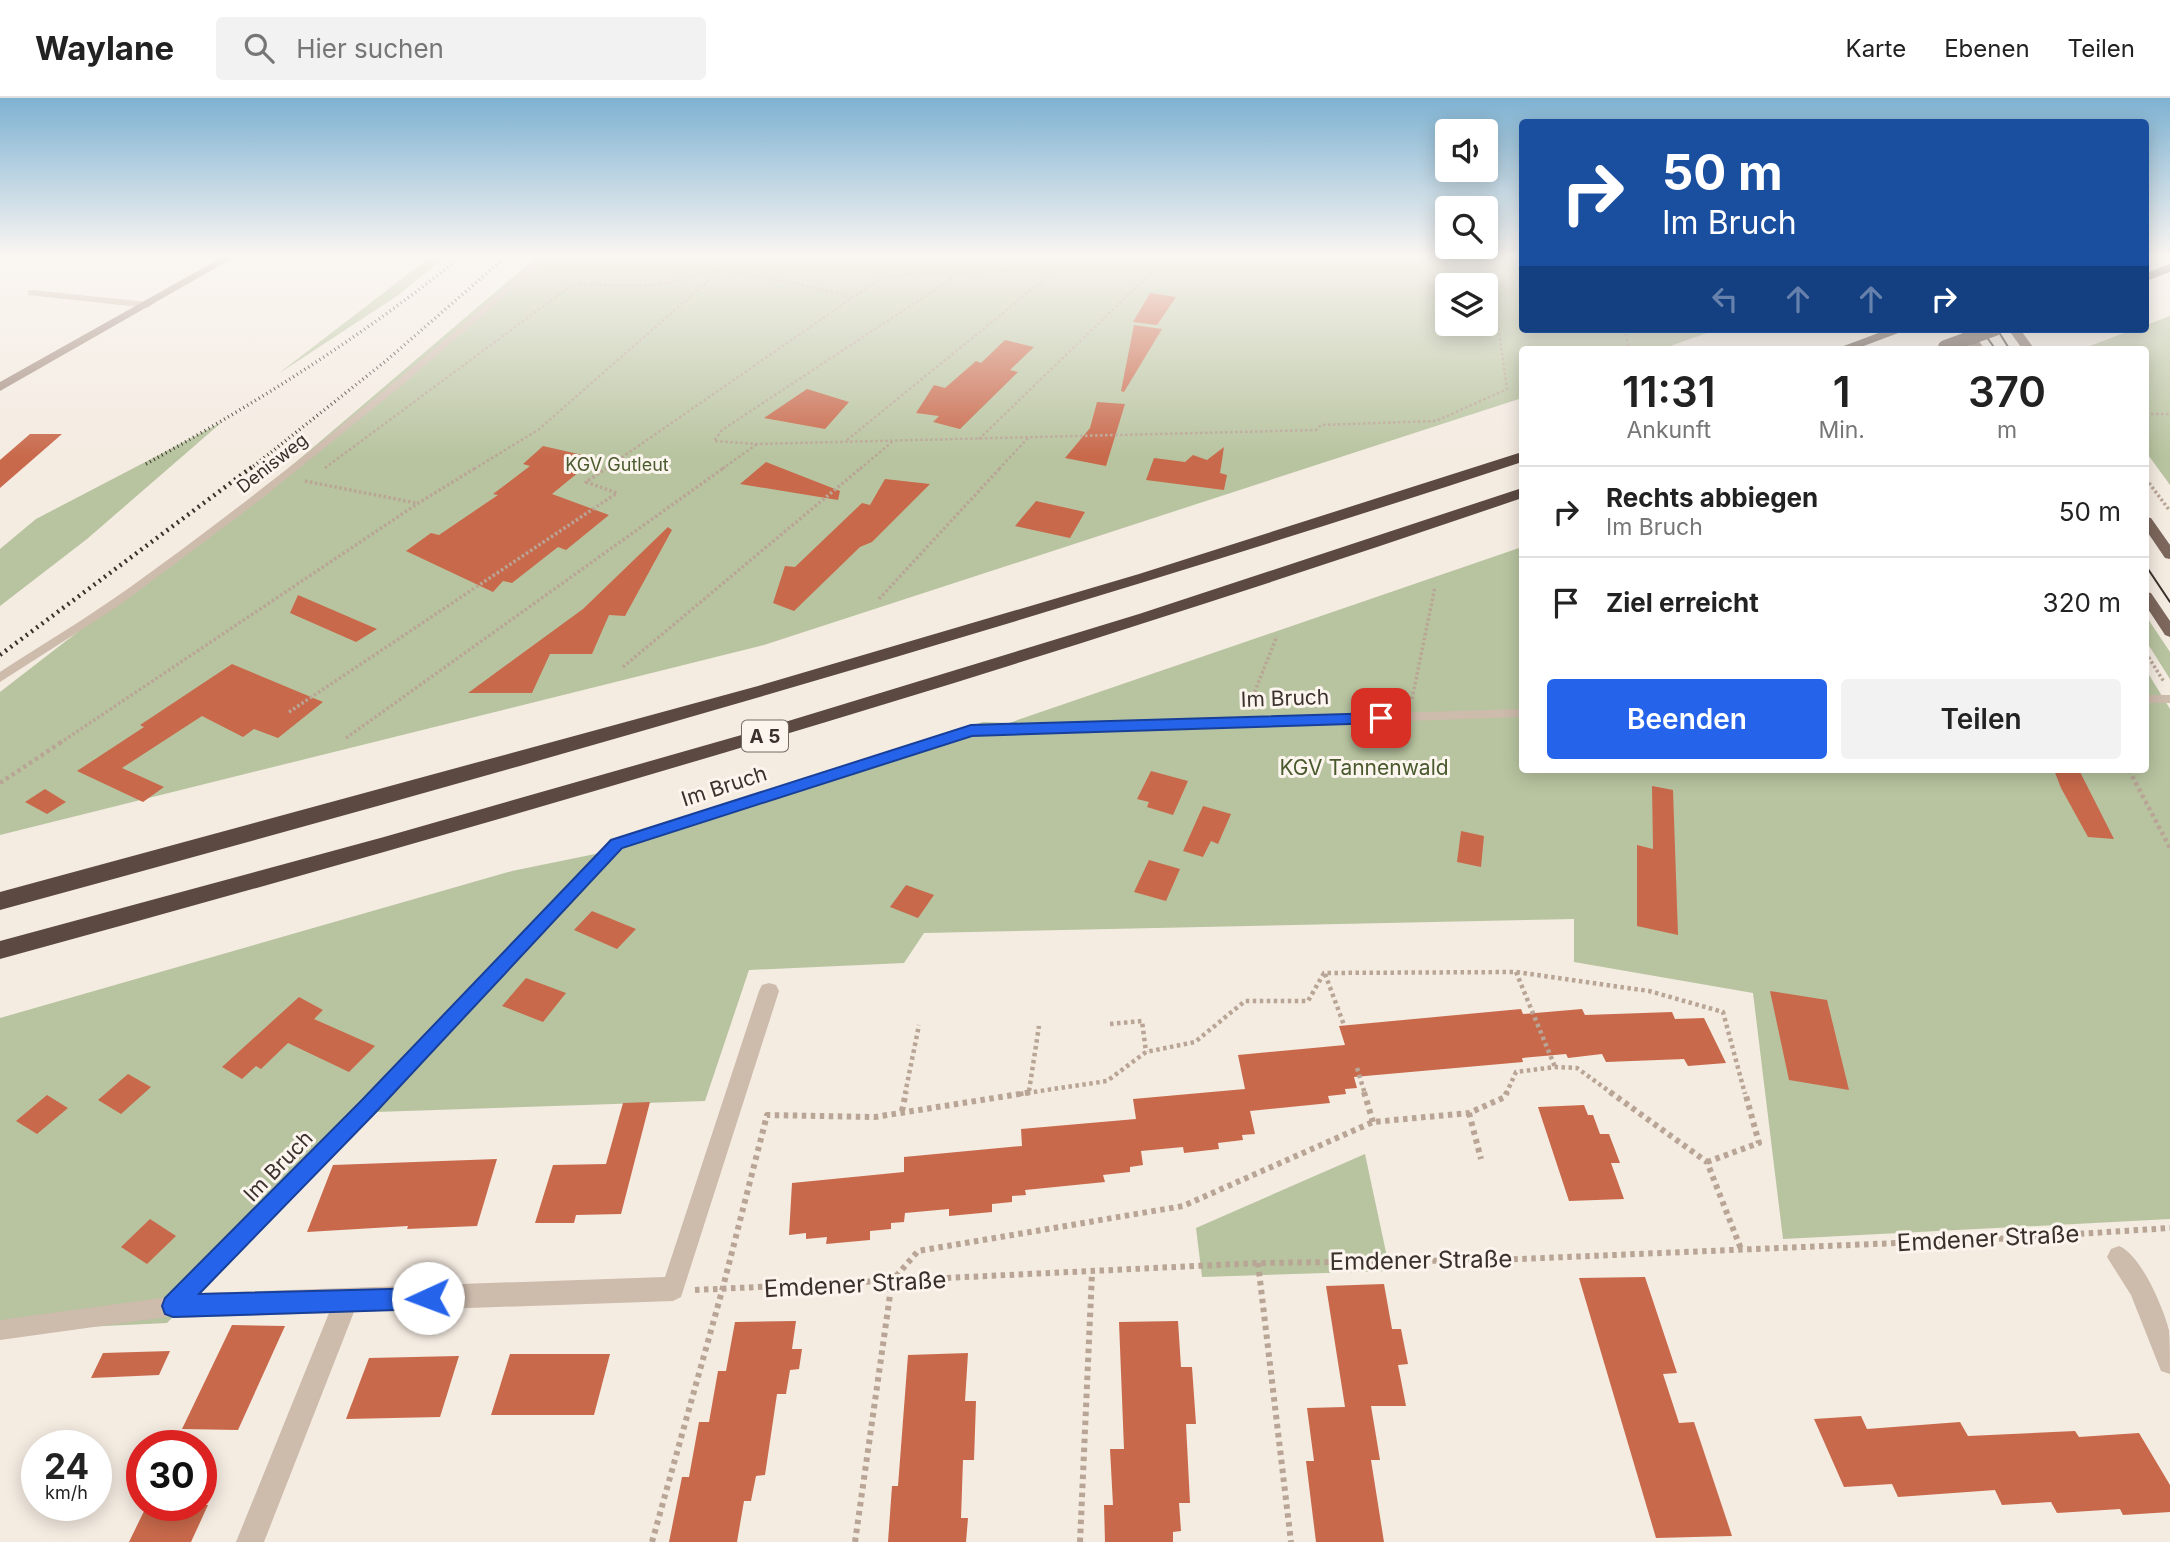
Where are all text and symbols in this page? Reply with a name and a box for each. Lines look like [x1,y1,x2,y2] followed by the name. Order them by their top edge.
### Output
[216,17,706,80] search box
[35,28,174,68] text: Waylane
[240,29,278,67] icon: search
[296,33,444,64] text: Hier suchen
[1846,34,1906,63] text: Karte
[1944,34,2030,63] text: Ebenen
[2068,34,2135,63] text: Teilen
[1435,119,1498,336] map controls
[1435,119,1498,182] button: sound
[1662,143,1783,202] text: 50 m
[1547,147,1638,238] icon: right
[1435,196,1498,259] button: search
[1662,203,1797,242] text: Im Bruch
[1435,273,1498,336] button: layers
[1706,280,1744,318] icon: left
[1779,280,1817,318] icon: ahead
[1852,280,1890,318] icon: ahead
[1925,280,1963,318] icon: right
[1622,366,1715,417] text: 11:31
[1833,366,1851,417] text: 1
[1968,366,2046,417] text: 370
[1626,416,1711,444] text: Ankunft
[1818,416,1865,444] text: Min.
[1997,416,2017,444] text: m
[232,429,312,497] street label: Denisweg
[565,454,669,475] park label: KGV Gutleut
[1606,482,1818,513] text: Rechts abbiegen
[1547,493,1585,531] icon: right
[2059,496,2121,527] text: 50 m
[1606,513,1703,541] text: Im Bruch
[1547,584,1585,622] icon: arrive
[1606,587,1759,618] text: Ziel erreicht
[2043,587,2121,618] text: 320 m
[1547,679,1827,759] button: Beenden
[1841,679,2121,759] button: Teilen
[1240,684,1330,712] street label: Im Bruch
[1351,688,1411,748] pin
[1362,699,1400,737] icon: arrive
[742,720,788,751] road number: A 5
[1279,755,1449,780] park label: KGV Tannenwald
[678,760,770,812] street label: Im Bruch
[238,1126,318,1206] street label: Im Bruch
[1896,1219,2080,1257] street label: Emdener Straße
[1329,1244,1513,1276] street label: Emdener Straße
[391,1261,465,1335] position arrow
[763,1265,947,1303] street label: Emdener Straße
[126,1430,217,1521] speed limit sign: 30
[44,1445,89,1487] text: 24
[45,1482,88,1503] text: km/h

